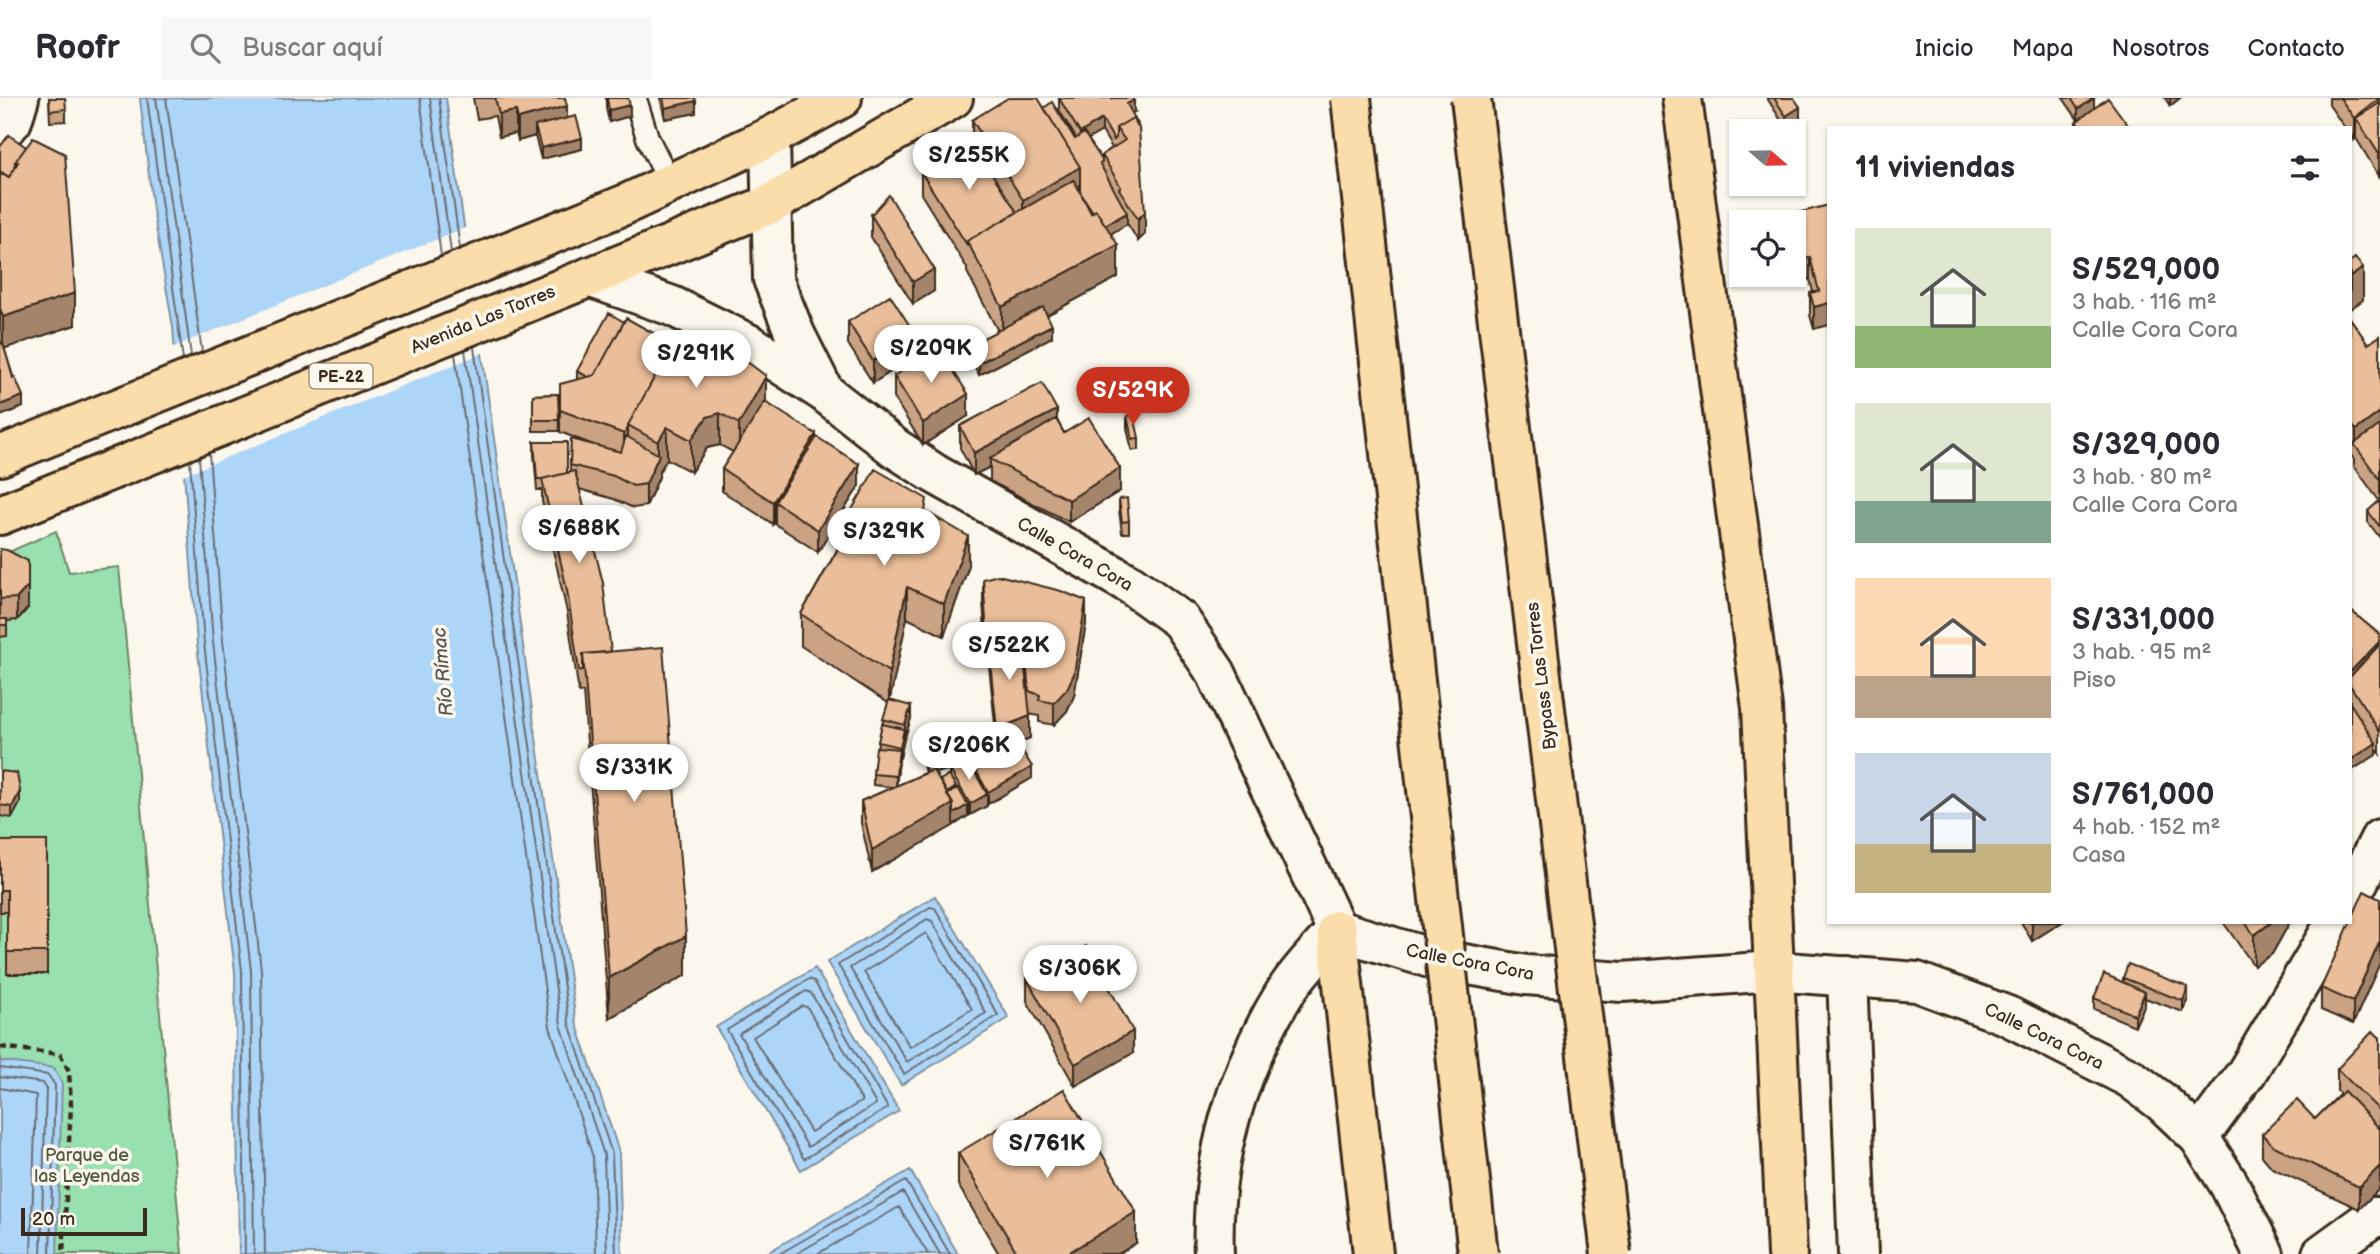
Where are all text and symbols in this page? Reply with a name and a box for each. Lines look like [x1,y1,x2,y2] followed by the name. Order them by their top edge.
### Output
[162,17,652,80] search box
[35,28,120,68] text: Roofr
[186,29,224,67] icon: search
[242,33,383,64] text: Buscar aquí
[1915,34,1974,63] text: Inicio
[2012,34,2074,63] text: Mapa
[2112,34,2209,63] text: Nosotros
[2247,34,2345,63] text: Contacto
[1729,119,1806,196] north arrow
[1729,119,1806,287] map controls
[912,132,1026,192] pin: S/255K
[929,141,1009,169] text: S/255K
[2286,149,2324,187] icon: filters
[1855,150,2015,186] text: 11 viviendas
[1729,210,1806,287] button: locate
[2072,252,2220,288] text: S/529,000
[1911,256,1995,340] icon: home
[408,281,559,358] street label: Avenida Las Torres
[2072,288,2217,316] text: 3 hab. · 116 m²
[2072,316,2238,344] text: Calle Cora Cora
[874,326,988,385] pin: S/209K
[639,330,753,390] pin: S/291K
[890,334,972,362] text: S/209K
[657,339,735,367] text: S/291K
[310,364,372,388] road number: PE-22
[1076,368,1190,427] pin: S/529K
[1092,376,1174,404] text: S/529K
[2072,427,2220,463] text: S/329,000
[1911,431,1995,515] icon: home
[2072,463,2212,491] text: 3 hab. · 80 m²
[2072,491,2238,519] text: Calle Cora Cora
[522,505,636,565] pin: S/688K
[827,508,941,568] pin: S/329K
[1013,513,1136,596] street label: Calle Cora Cora
[538,514,620,542] text: S/688K
[843,517,925,545] text: S/329K
[1522,601,1561,751] street label: Bypass Las Torres
[2072,602,2215,638] text: S/331,000
[1911,606,1995,690] icon: home
[952,622,1066,682] pin: S/522K
[428,627,459,717] water label: Río Rímac
[968,631,1050,659] text: S/522K
[2072,638,2211,666] text: 3 hab. · 95 m²
[2072,666,2116,694] text: Piso
[912,722,1026,782] pin: S/206K
[928,731,1010,759] text: S/206K
[577,744,691,804] pin: S/331K
[595,753,673,781] text: S/331K
[2072,777,2214,813] text: S/761,000
[1911,781,1995,865] icon: home
[2072,813,2220,841] text: 4 hab. · 152 m²
[2072,841,2126,869] text: Casa
[1404,940,1536,985] street label: Calle Cora Cora
[1023,946,1137,1005] pin: S/306K
[1039,954,1121,982] text: S/306K
[1981,999,2107,1074] street label: Calle Cora Cora
[990,1121,1104,1180] pin: S/761K
[1009,1129,1085,1157] text: S/761K
[34,1145,140,1187] park label: Parque de las Leyendas
[21,1205,147,1237] scale bar
[32,1208,75,1231] text: 20 m

